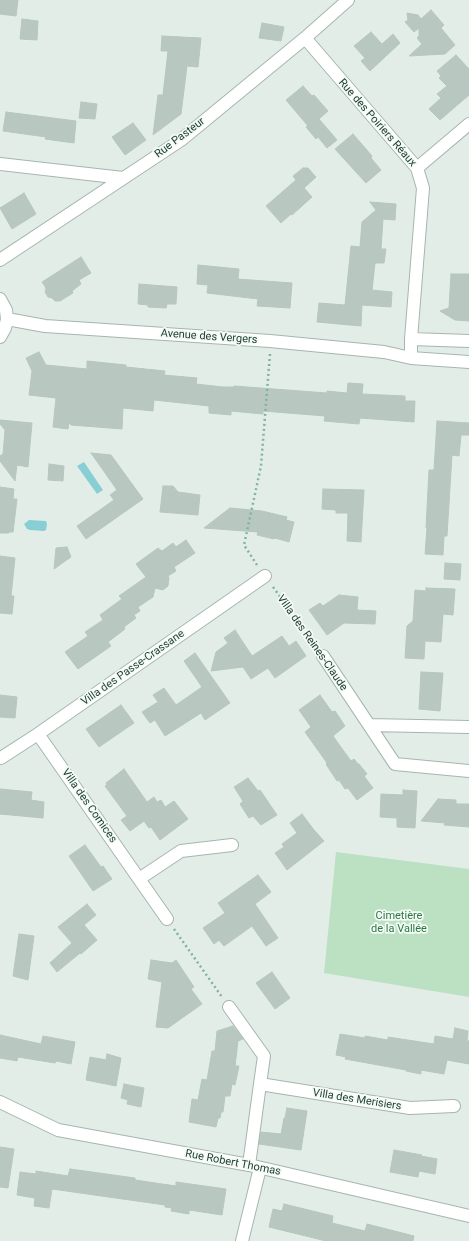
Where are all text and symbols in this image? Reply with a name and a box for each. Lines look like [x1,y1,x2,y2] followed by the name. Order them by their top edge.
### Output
[335,76,419,170] street label: Rue des Poiriers Réaux
[152,115,208,161] street label: Rue Pasteur
[160,327,258,347] street label: Avenue des Vergers
[274,593,350,693] street label: Villa des Reines-Claude
[79,627,187,709] street label: Villa des Passe-Crassane
[59,766,119,846] street label: Villa des Comices
[371,909,427,935] park label: Cimetière de la Vallée
[312,1086,402,1114] street label: Villa des Merisiers
[184,1147,282,1179] street label: Rue Robert Thomas

